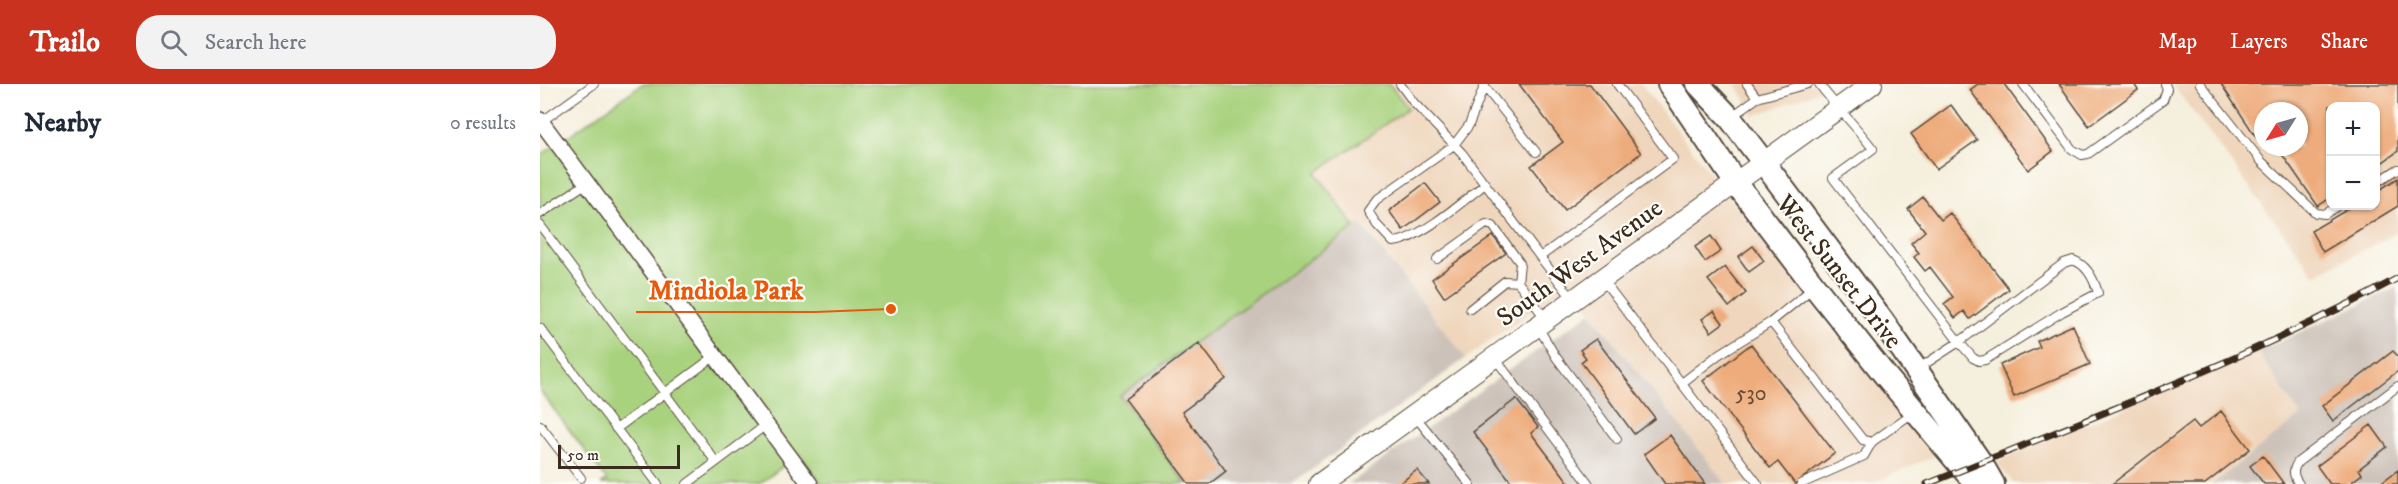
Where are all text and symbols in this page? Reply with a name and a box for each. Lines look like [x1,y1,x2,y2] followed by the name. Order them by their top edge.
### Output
[136,15,556,69] search box
[30,25,100,60] text: Trailo
[157,26,190,59] icon: search
[205,29,307,56] text: Search here
[2158,29,2197,55] text: Map
[2230,29,2288,55] text: Layers
[2321,29,2368,55] text: Share
[2254,102,2308,156] north arrow
[2326,102,2380,210] map controls
[2326,102,2380,156] button: +
[24,107,101,140] text: Nearby
[450,111,516,136] text: 0 results
[2326,156,2380,210] button: −
[1768,187,1909,356] street label: West Sunset Drive
[1490,192,1669,335] street label: South West Avenue
[636,267,815,312] callout: Mindiola Park
[649,274,804,308] text: Mindiola Park
[1736,380,1766,407] house number: 530
[558,442,680,470] scale bar
[567,445,599,465] text: 50 m

